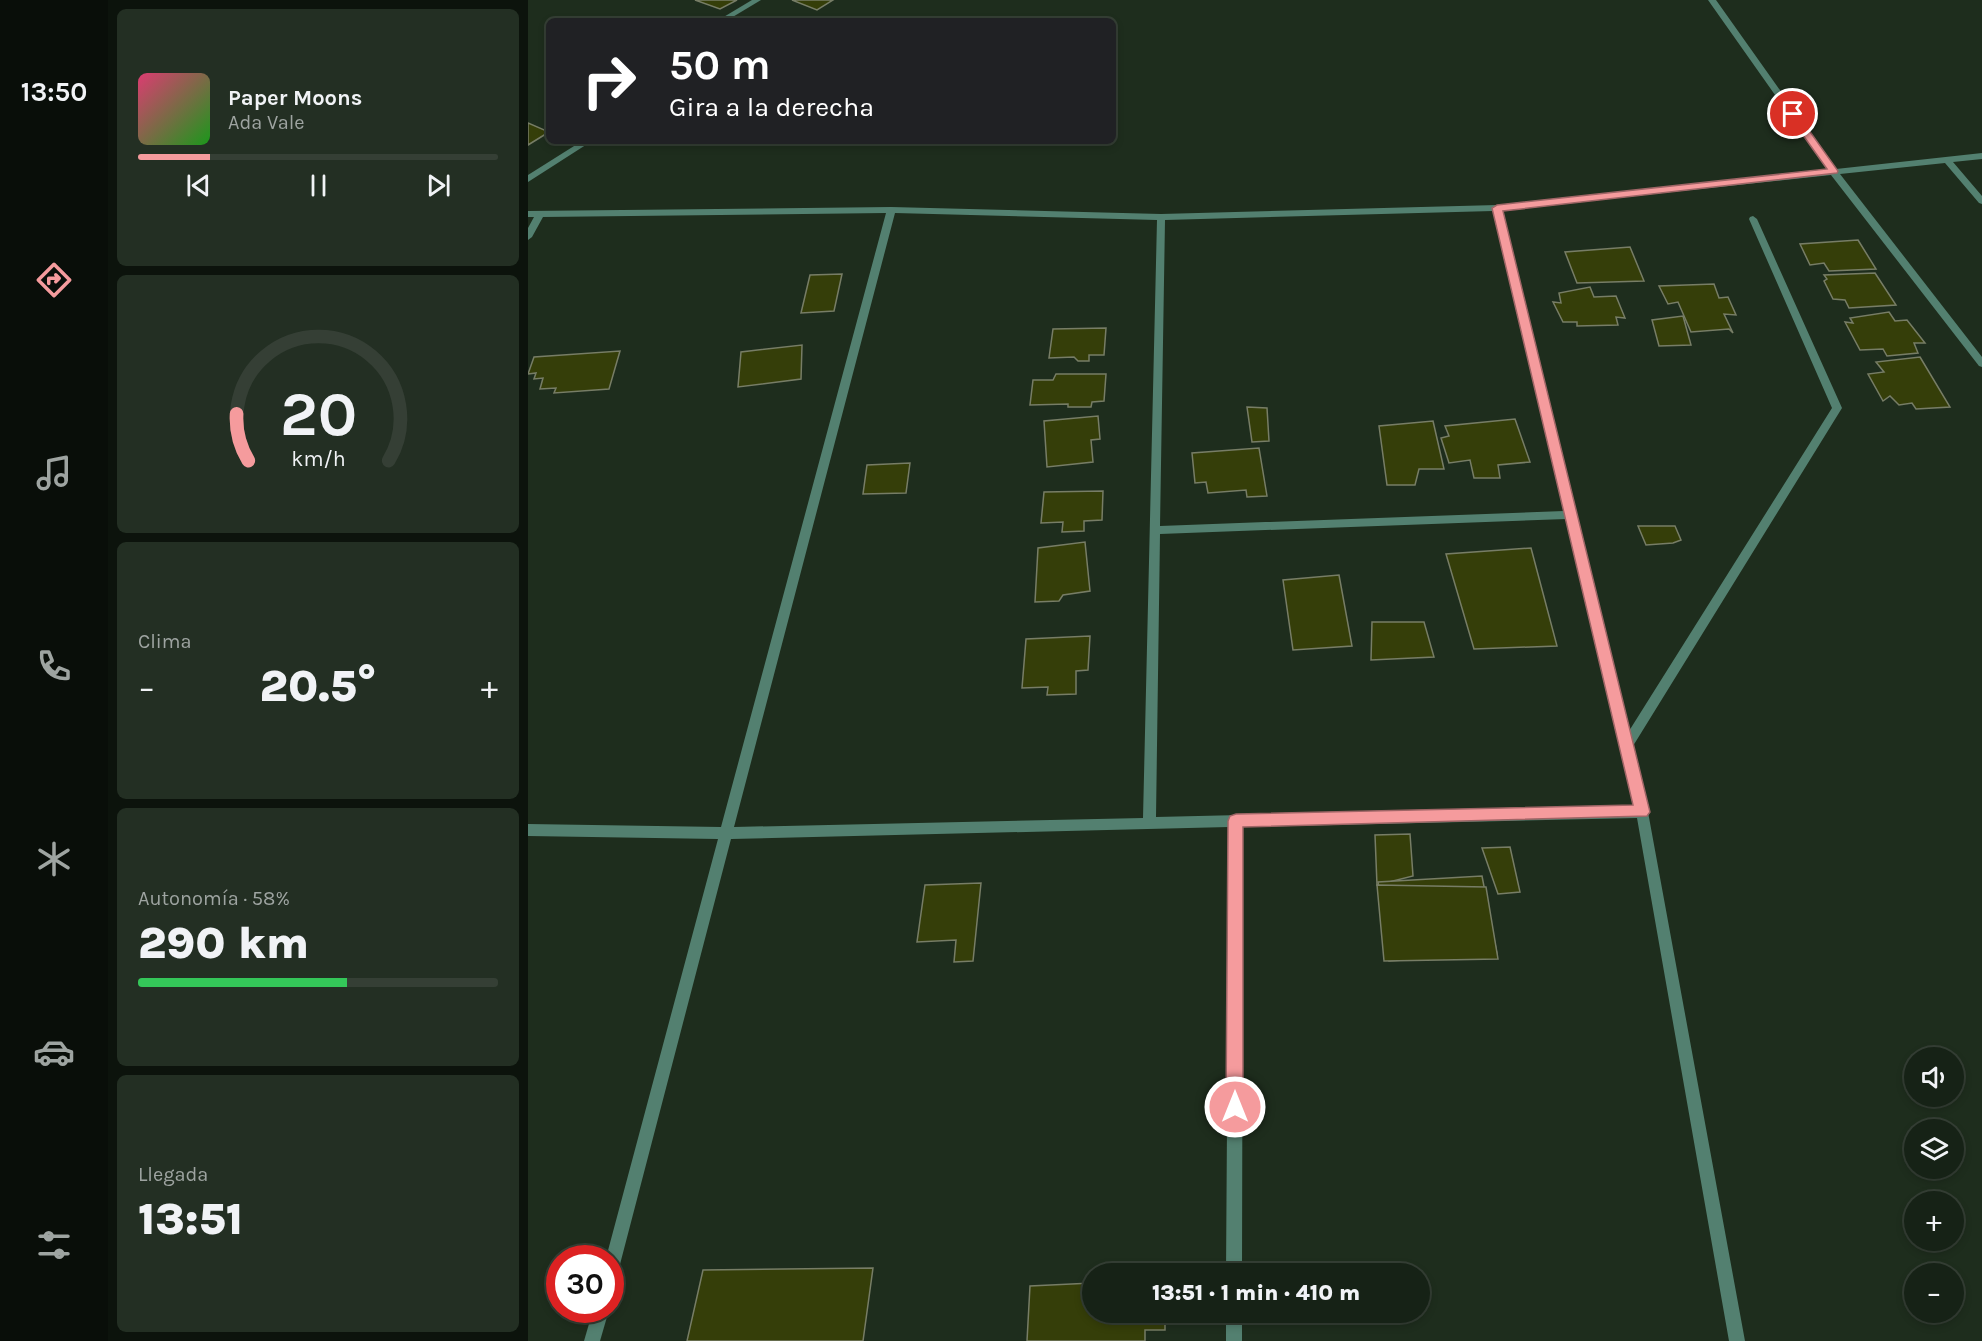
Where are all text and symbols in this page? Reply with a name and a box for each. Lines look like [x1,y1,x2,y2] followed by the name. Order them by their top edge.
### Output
[669,40,771,90] text: 50 m
[570,42,648,120] icon: right
[21,76,87,108] text: 13:50
[228,85,362,111] text: Paper Moons
[1767,88,1818,139] pin
[669,91,874,123] text: Gira a la derecha
[1776,97,1809,130] icon: arrive
[228,111,305,134] text: Ada Vale
[182,169,215,202] icon: previous
[302,169,335,202] icon: pause
[422,169,455,202] icon: next
[33,259,75,301] icon: directions
[279,378,357,451] text: 20
[291,447,345,472] text: km/h
[33,452,75,494] icon: music
[138,630,192,653] text: Clima
[33,645,75,687] icon: phone
[260,660,376,712] text: 20.5°
[138,668,155,706] text: −
[481,668,498,706] text: +
[33,838,75,880] icon: climate
[138,887,290,910] text: Autonomía · 58%
[138,917,309,969] text: 290 km
[33,1031,75,1073] icon: car
[1904,1047,1964,1323] map controls
[1904,1047,1964,1107] button: sound
[1203,1075,1267,1139] position arrow
[1904,1119,1964,1179] button: layers
[138,1163,208,1186] text: Llegada
[1904,1191,1964,1251] button: +
[138,1193,243,1245] text: 13:51
[33,1224,75,1266] icon: filters
[546,1245,624,1323] speed limit sign: 30
[1904,1263,1964,1323] button: −
[1152,1280,1360,1306] text: 13:51 · 1 min · 410 m

